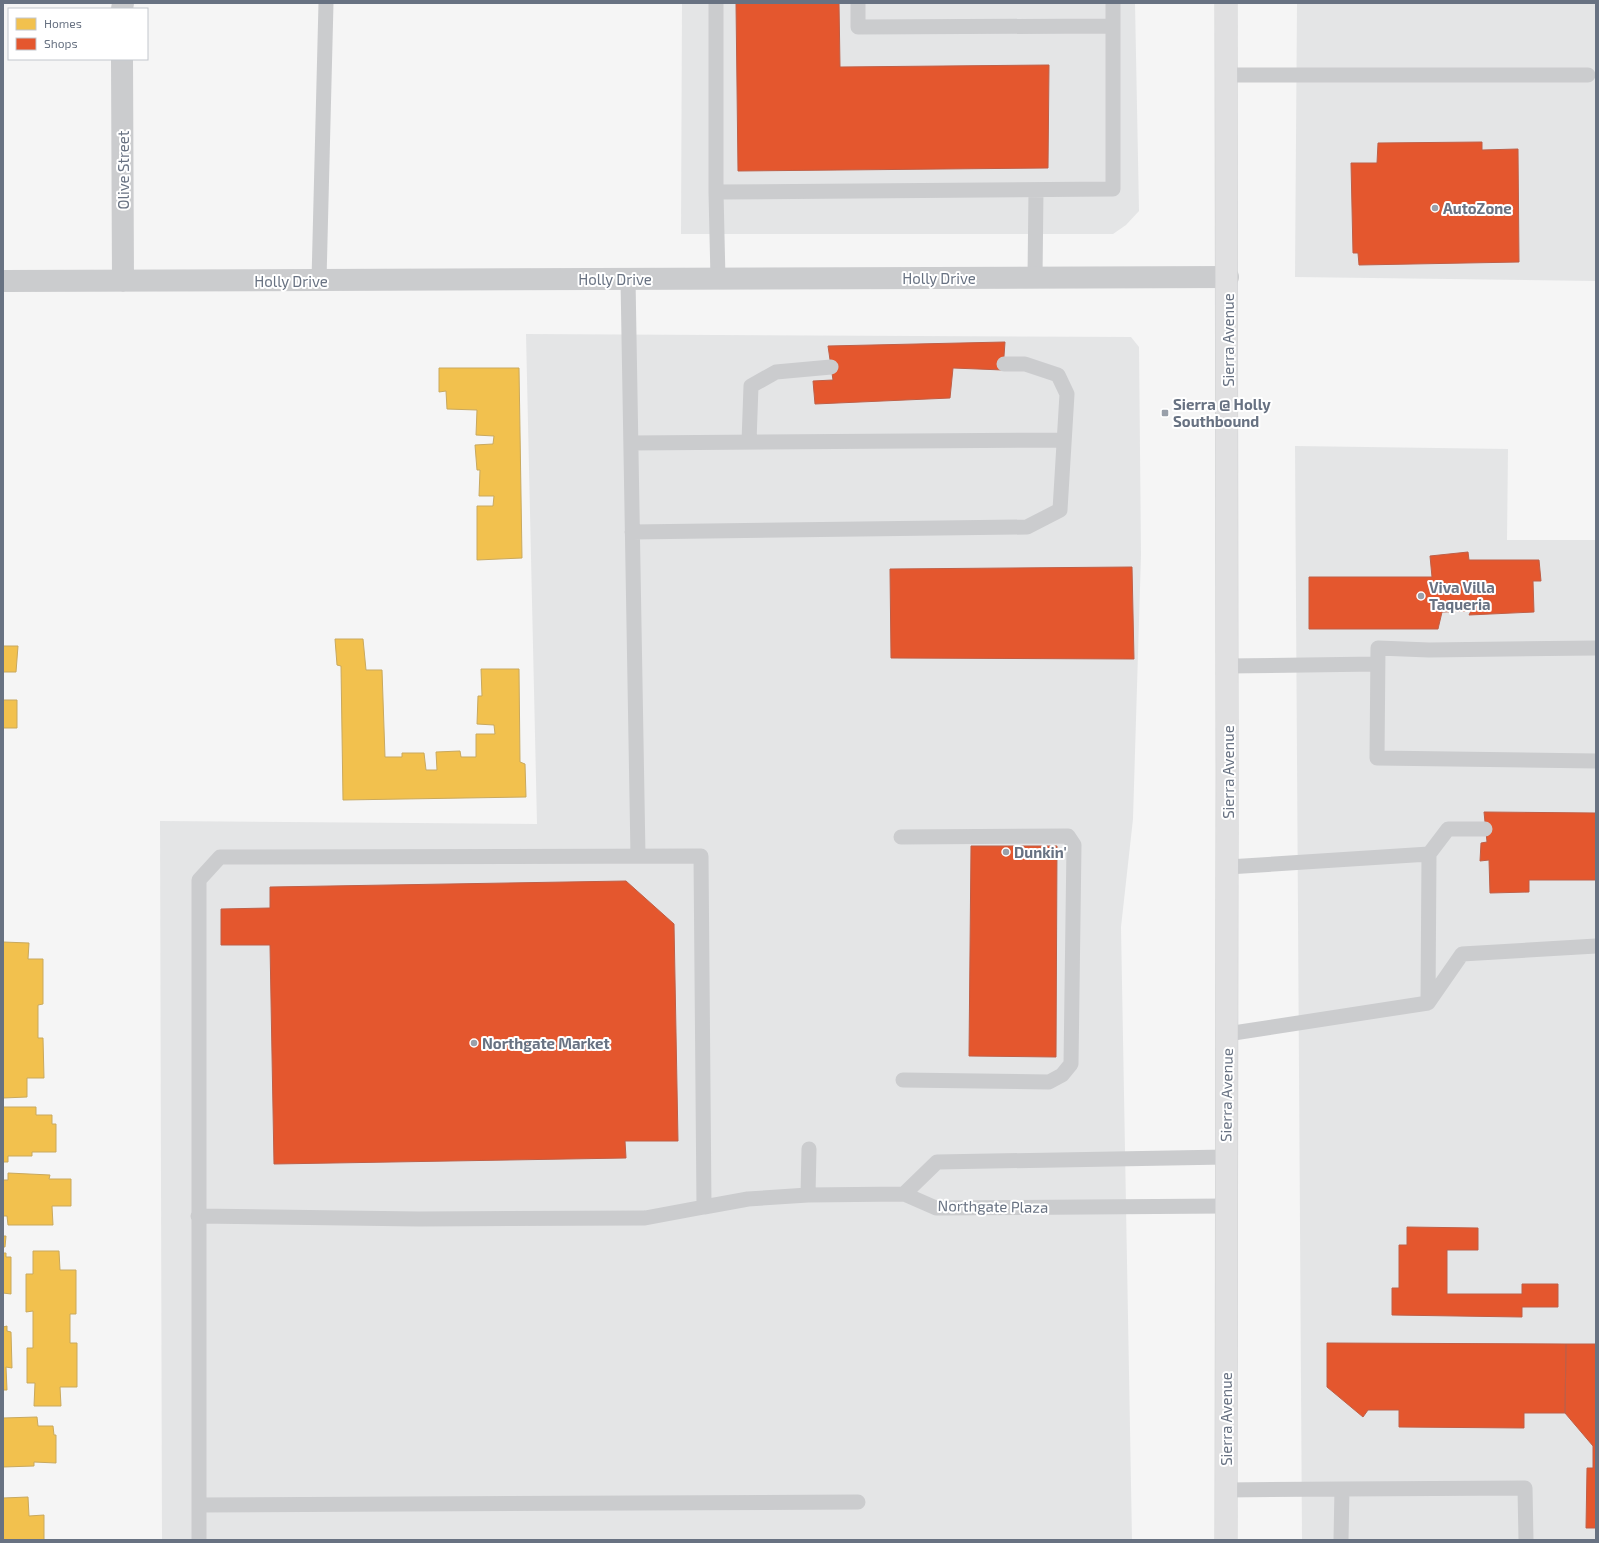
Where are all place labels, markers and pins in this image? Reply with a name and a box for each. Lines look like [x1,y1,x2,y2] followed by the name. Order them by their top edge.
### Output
[1443,199,1512,217] place label: AutoZone
[1430,203,1440,213] marker: AutoZone
[1173,395,1271,430] place label: Sierra @ Holly Southbound
[1160,408,1170,418] marker: Sierra @ Holly Southbound
[1429,578,1495,613] place label: Viva Villa Taqueria
[1416,591,1426,601] marker: Viva Villa Taqueria
[1014,843,1067,861] place label: Dunkin'
[1001,847,1011,857] marker: Dunkin'
[482,1034,610,1052] place label: Northgate Market
[469,1038,479,1048] marker: Northgate Market

